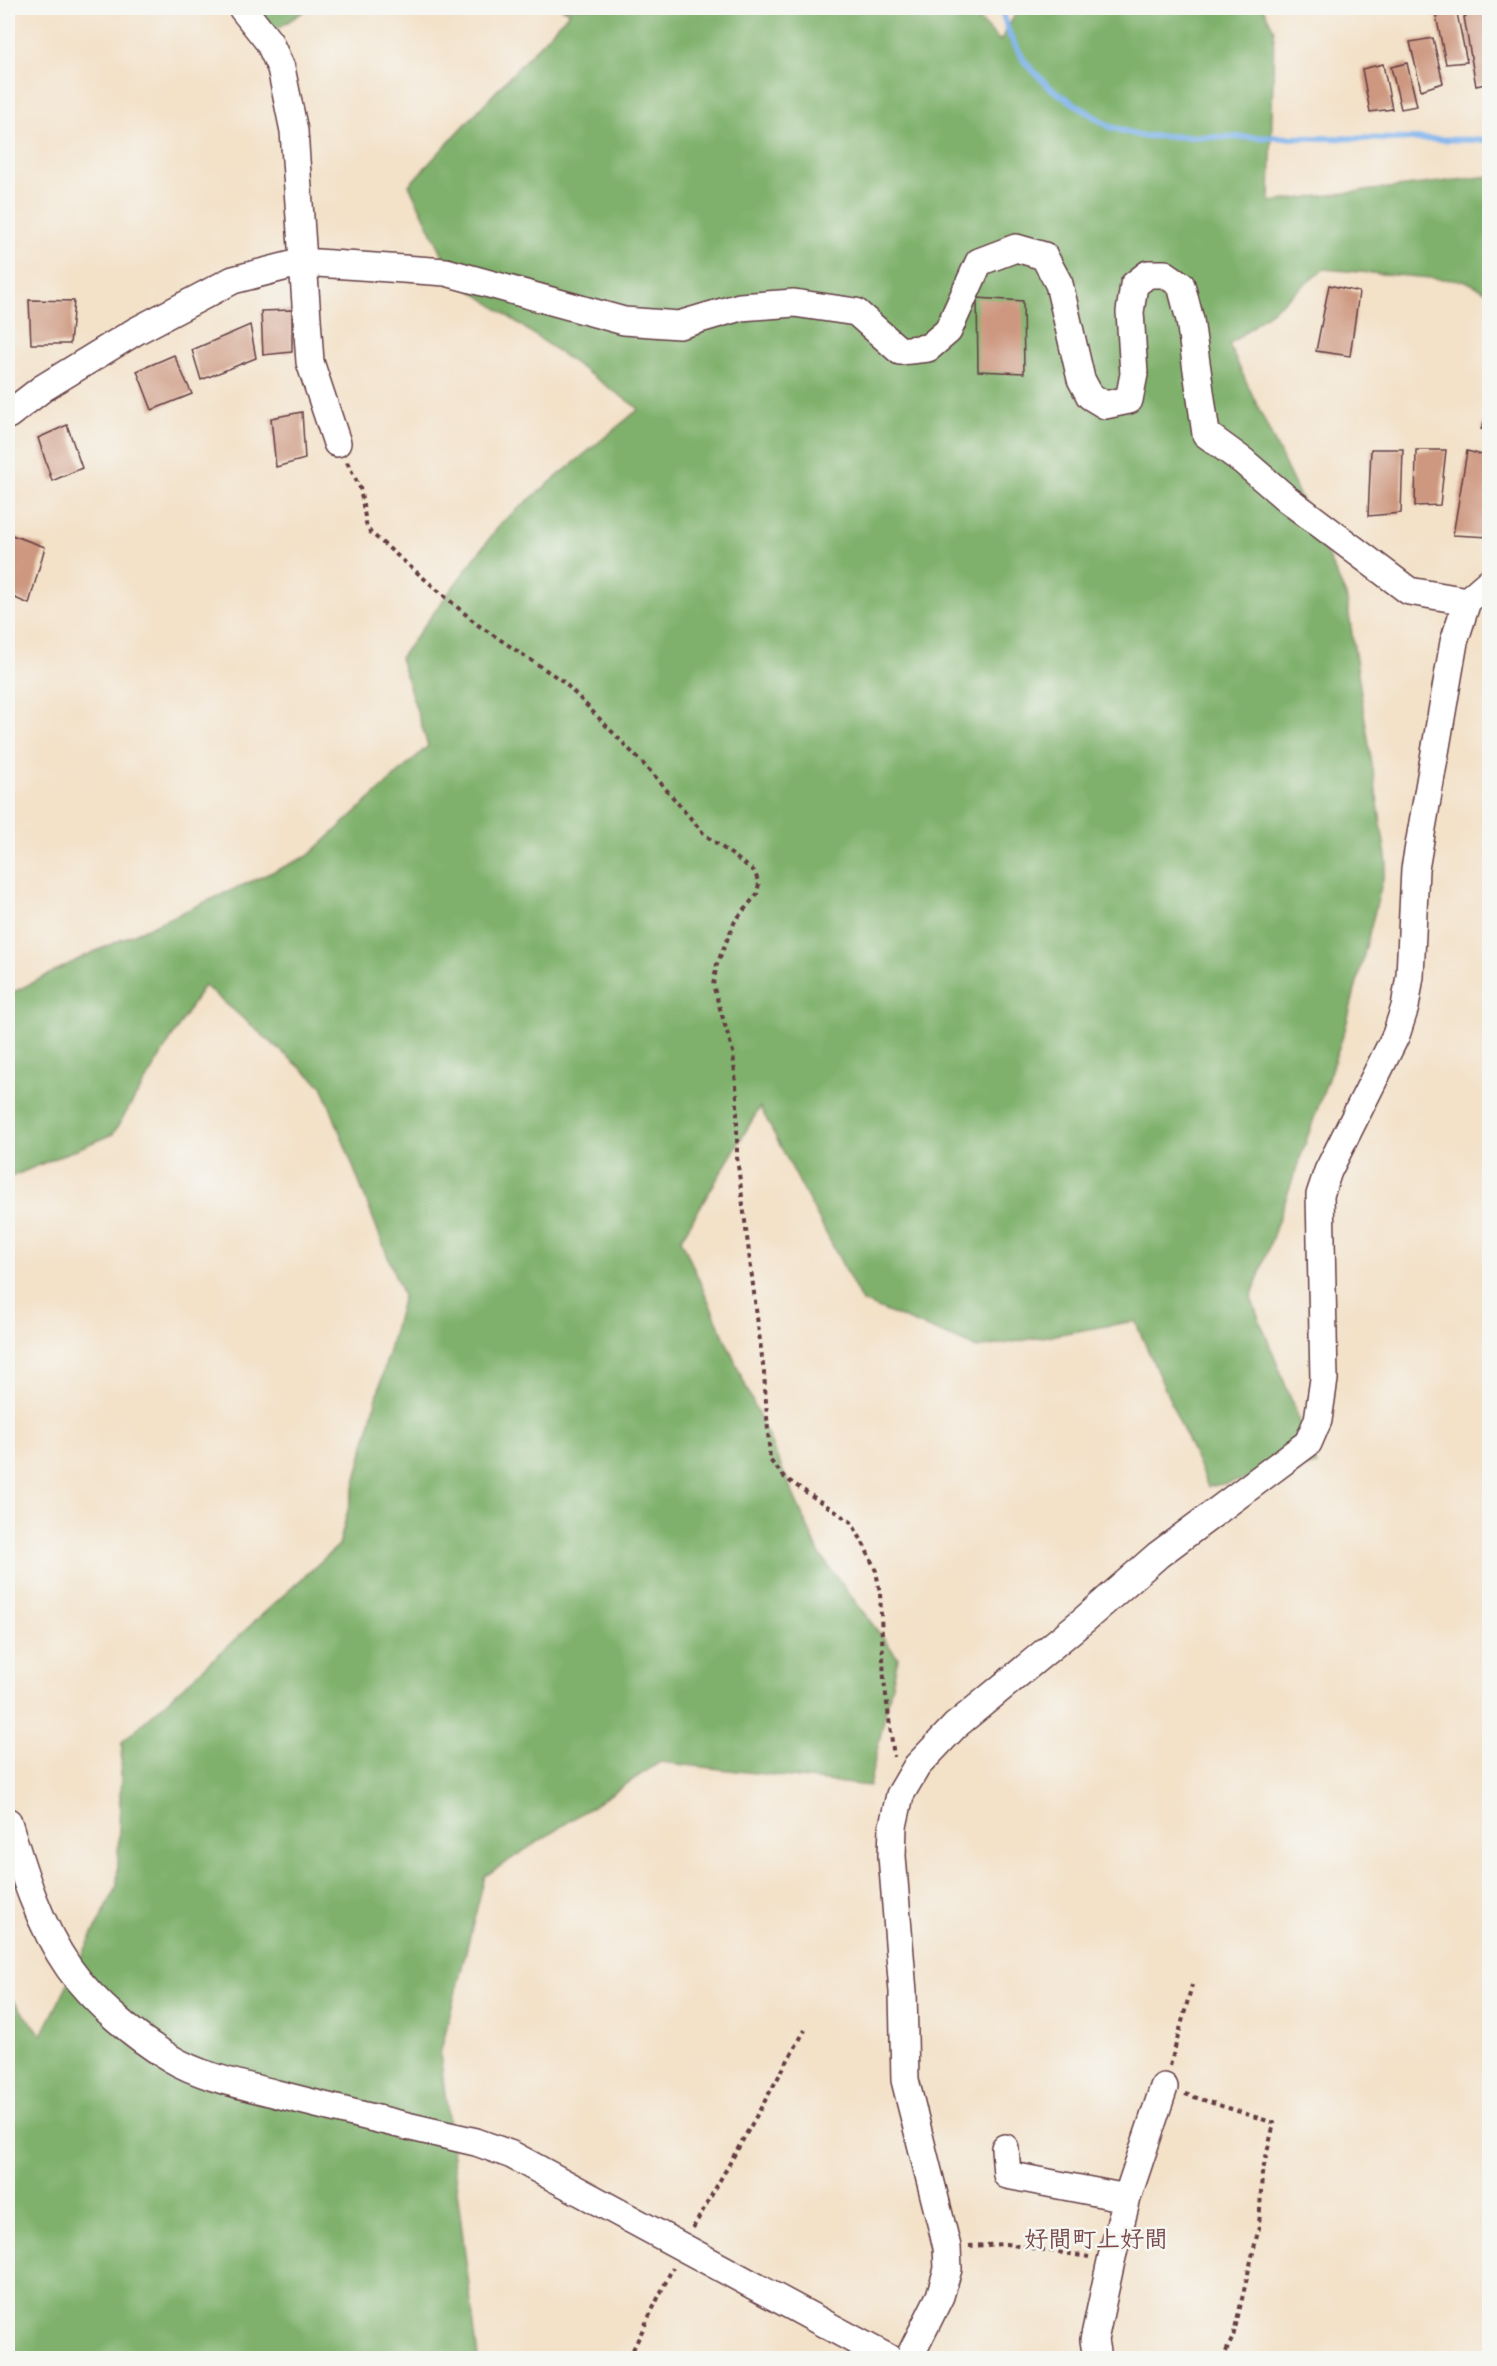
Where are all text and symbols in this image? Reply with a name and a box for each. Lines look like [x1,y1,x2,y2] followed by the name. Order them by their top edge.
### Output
[1024,2218,1168,2260] district label: 好間町上好間

